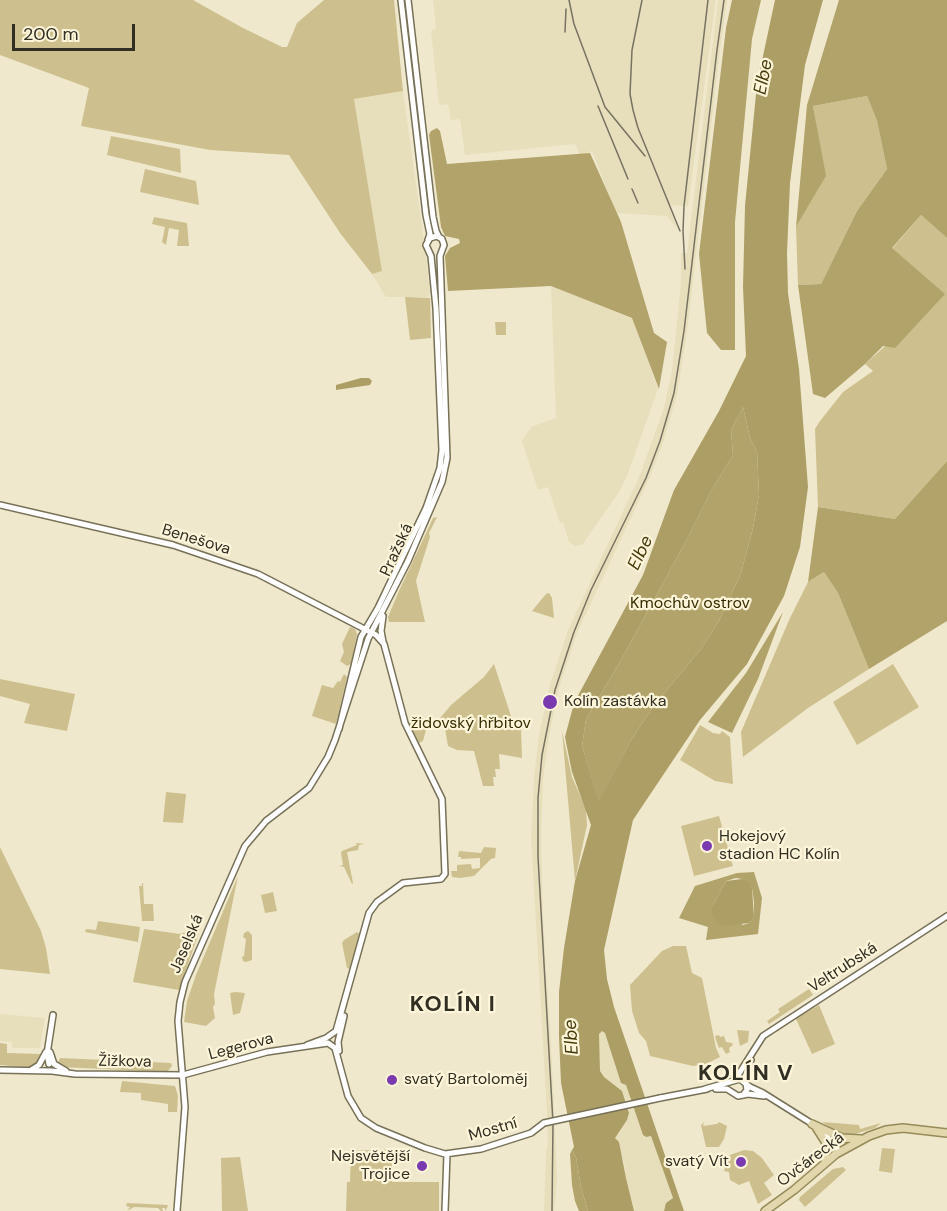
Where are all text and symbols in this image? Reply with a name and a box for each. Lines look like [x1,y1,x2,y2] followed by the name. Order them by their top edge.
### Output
[15,12,138,50] scale bar
[23,22,79,46] text: 200 m
[750,58,778,96] water label: Elbe
[159,520,233,560] street label: Benešova
[376,521,418,579] street label: Pražská
[624,532,658,574] water label: Elbe
[630,594,750,614] park label: Kmochův ostrov
[564,692,666,712] place label: Kolín zastávka
[541,693,559,711] marker: Kolín zastávka
[411,714,531,734] park label: židovský hřbitov
[719,827,840,865] place label: Hokejový stadion HC Kolín
[700,839,714,853] marker: Hokejový stadion HC Kolín
[166,912,208,976] street label: Jaselská
[805,939,881,997] street label: Veltrubská
[410,992,496,1018] district label: KOLÍN I
[560,1019,584,1055] water label: Elbe
[207,1029,275,1065] street label: Legerova
[98,1052,152,1072] street label: Žižkova
[698,1061,794,1087] district label: KOLÍN V
[404,1070,528,1090] place label: svatý Bartoloměj
[385,1073,399,1087] marker: svatý Bartoloměj
[466,1114,520,1146] street label: Mostní
[774,1129,848,1191] street label: Ovčárecká
[331,1147,410,1185] place label: Nejsvětější Trojice
[665,1152,729,1172] place label: svatý Vít
[734,1155,748,1169] marker: svatý Vít
[415,1159,429,1173] marker: Nejsvětější Trojice

